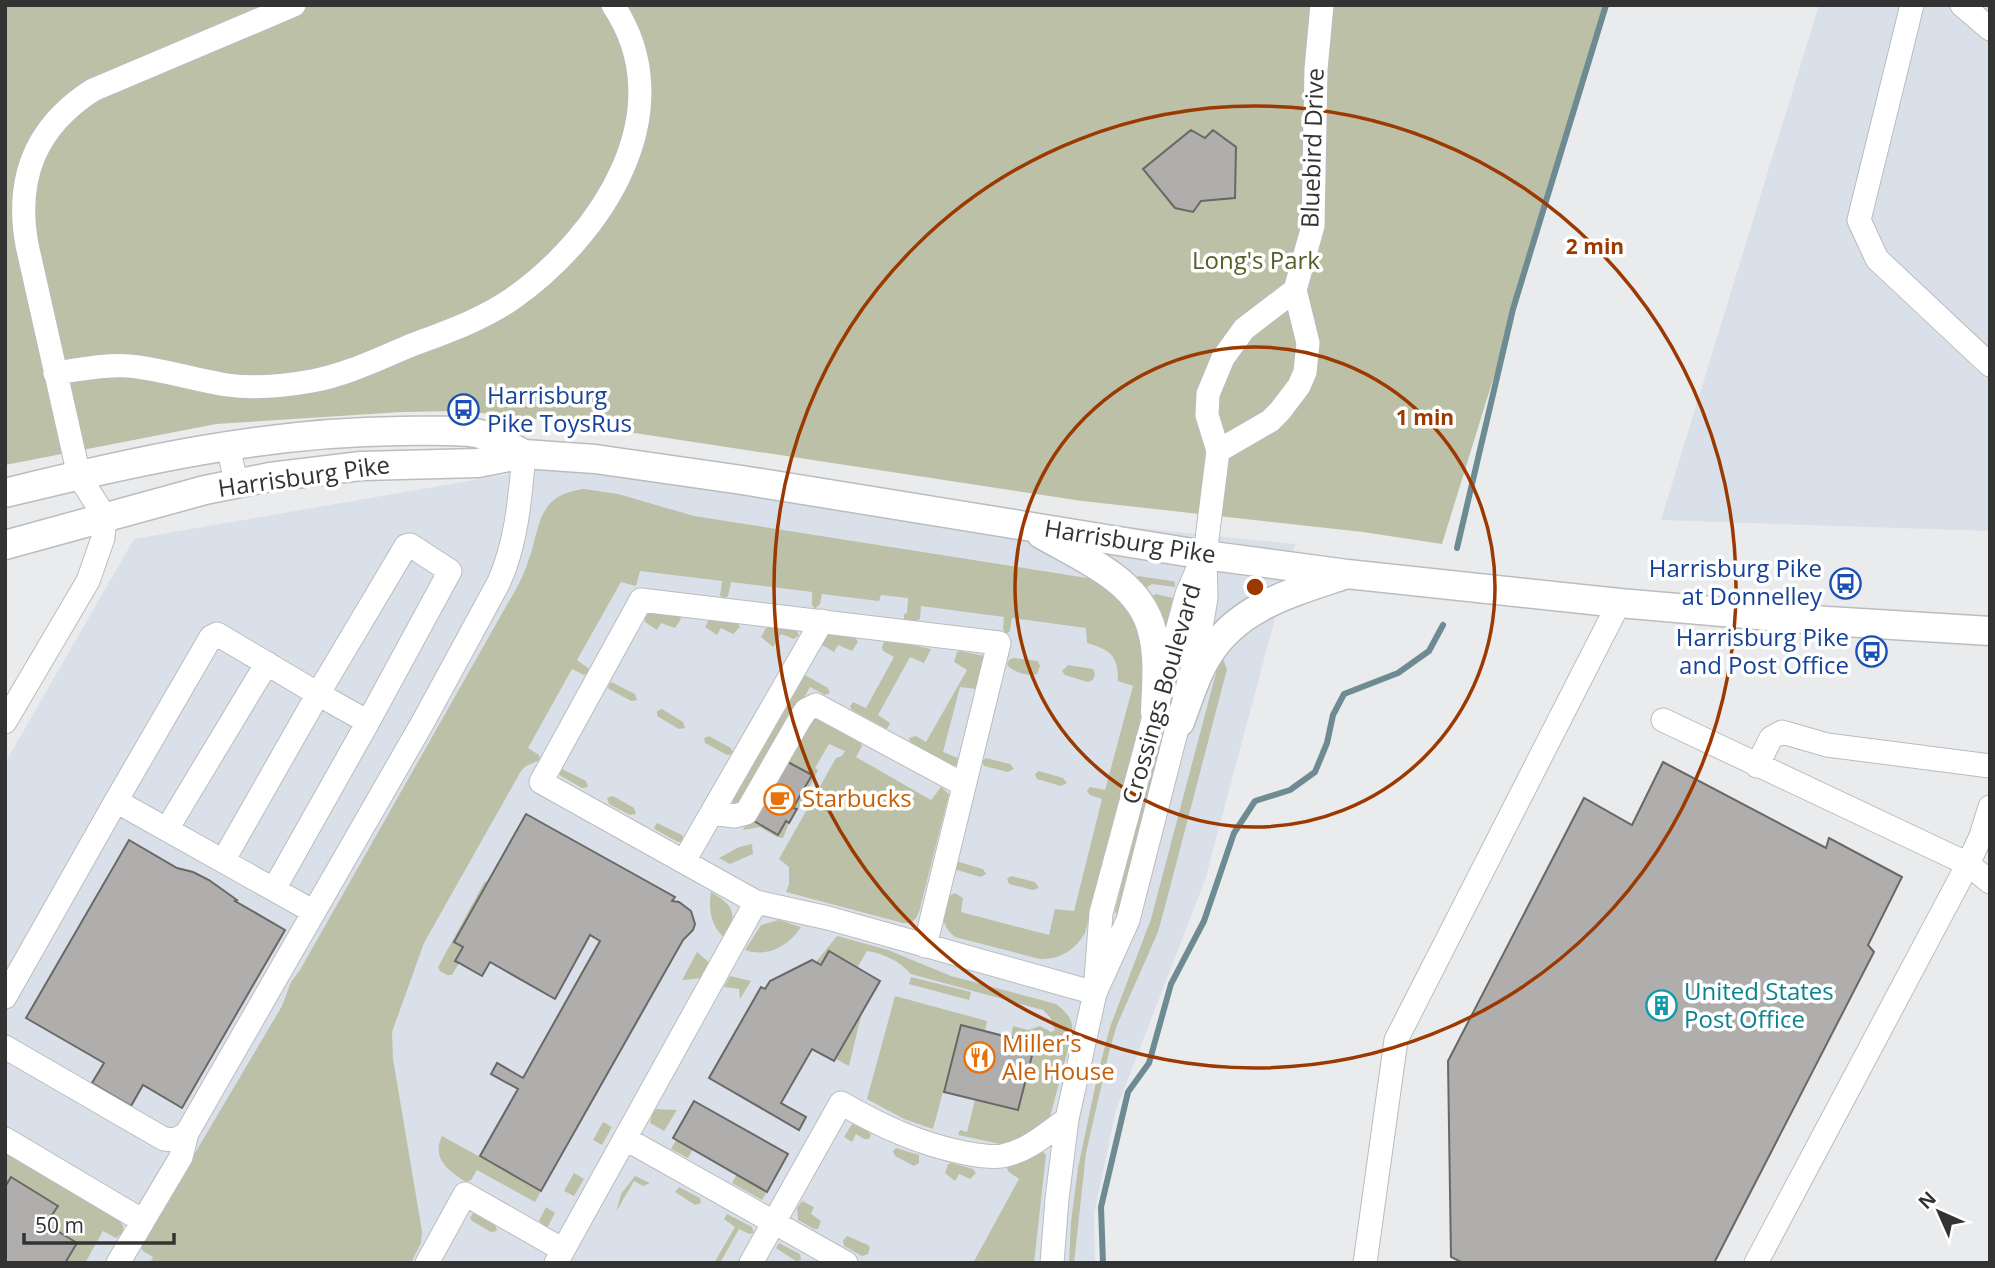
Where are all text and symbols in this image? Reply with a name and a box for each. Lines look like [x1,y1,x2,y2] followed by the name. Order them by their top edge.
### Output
[1292,67,1331,228] street label: Bluebird Drive
[1566,232,1624,260] text: 2 min
[1192,243,1320,276] park label: Long's Park
[487,378,632,439] place label: Harrisburg Pike ToysRus
[447,393,481,427] bus stop icon: Harrisburg Pike ToysRus
[1396,403,1454,431] text: 1 min
[216,447,392,504] street label: Harrisburg Pike
[1042,511,1218,570] street label: Harrisburg Pike
[1649,551,1823,612] place label: Harrisburg Pike at Donnelley
[1828,566,1862,600] bus stop icon: Harrisburg Pike at Donnelley
[1243,575,1267,599] centre of rings
[1113,580,1208,808] street label: Crossings Boulevard
[1676,620,1849,681] place label: Harrisburg Pike and Post Office
[1855,635,1889,669] bus stop icon: Harrisburg Pike and Post Office
[802,781,912,814] place label: Starbucks
[762,782,796,816] cafe icon: Starbucks
[1684,974,1834,1035] place label: United States Post Office
[1644,989,1678,1023] building icon: United States Post Office
[1002,1026,1115,1087] place label: Miller's Ale House
[962,1041,996,1075] restaurant icon: Miller's Ale House
[1904,1177,1974,1247] north arrow
[1912,1185,1942,1215] text: N
[24,1202,175,1246] scale bar
[35,1211,84,1239] text: 50 m

